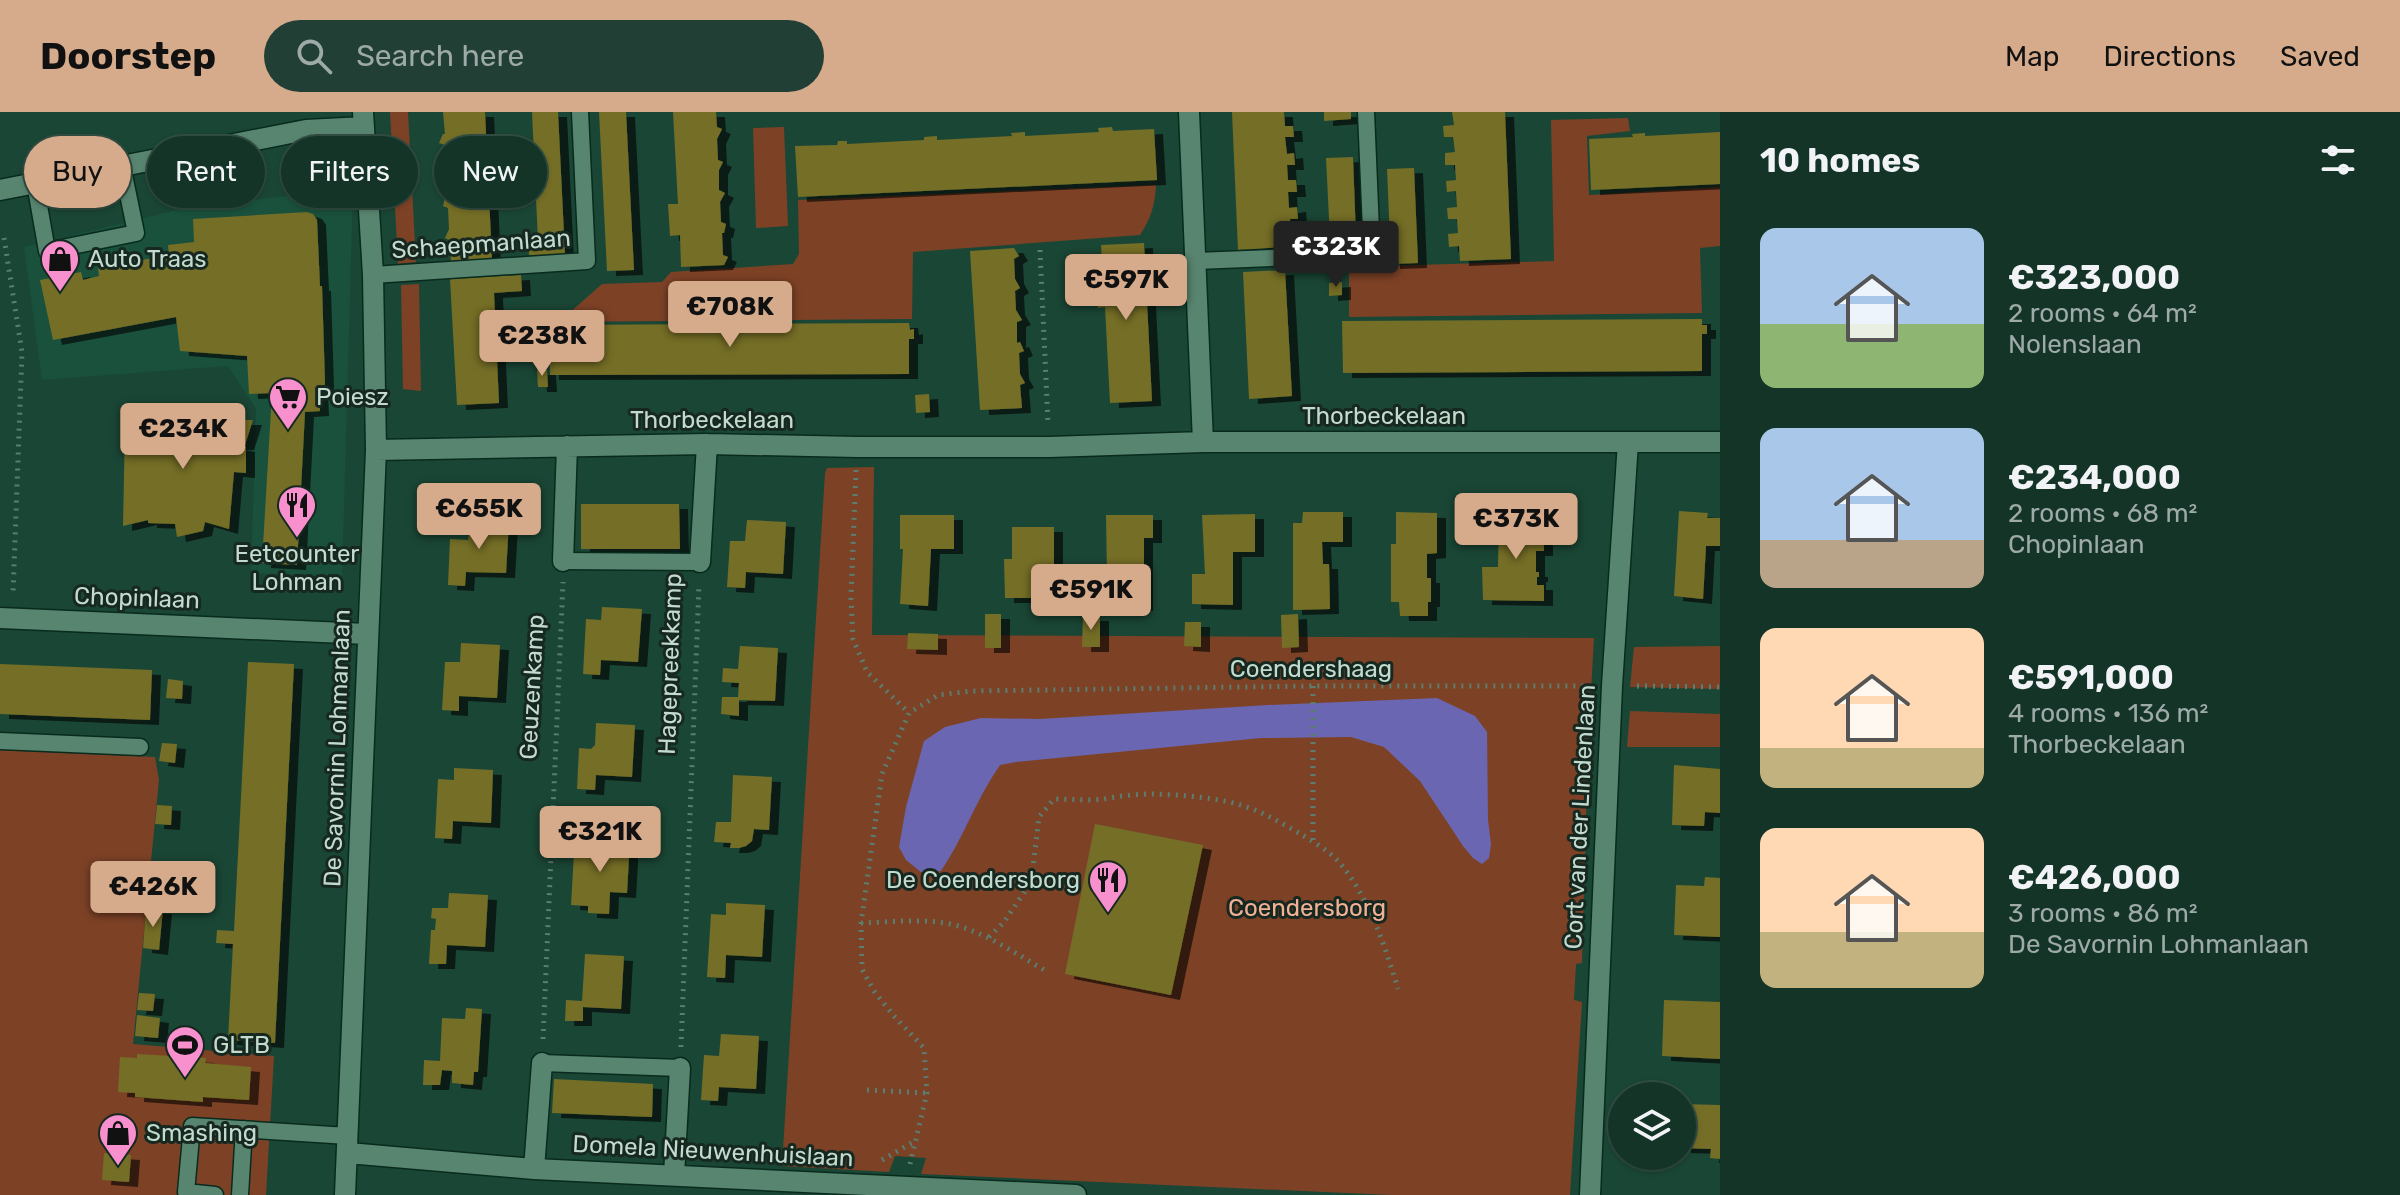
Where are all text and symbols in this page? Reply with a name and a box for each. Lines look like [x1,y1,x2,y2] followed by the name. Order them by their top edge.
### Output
[264,20,824,92] search box
[40,33,216,79] text: Doorstep
[292,34,336,78] icon: search
[356,38,524,74] text: Search here
[2005,40,2059,73] text: Map
[2103,40,2236,73] text: Directions
[2280,40,2360,73] text: Saved
[24,136,131,208] chip: Buy
[147,136,265,208] chip: Rent
[281,136,418,208] chip: Filters
[434,136,547,208] chip: New
[2316,138,2360,182] icon: filters
[1760,140,1920,181] text: 10 homes
[1280,221,1392,289] pin: €323K
[390,224,572,264] street label: Schaepmanlaan
[1292,231,1380,262] text: €323K
[39,238,81,293] shop icon: Auto Traas
[88,245,206,273] place label: Auto Traas
[1070,254,1182,322] pin: €597K
[2008,257,2180,298] text: €323,000
[1824,260,1920,356] icon: home
[1083,264,1169,295] text: €597K
[674,281,786,349] pin: €708K
[686,291,774,322] text: €708K
[2008,298,2197,329] text: 2 rooms · 64 m²
[486,310,598,378] pin: €238K
[497,320,587,351] text: €238K
[2008,329,2142,360] text: Nolenslaan
[267,376,309,431] supermarket icon: Poiesz
[316,383,389,411] place label: Poiesz
[1302,402,1466,430] street label: Thorbeckelaan
[127,403,239,471] pin: €234K
[630,406,794,434] street label: Thorbeckelaan
[138,413,228,444] text: €234K
[2008,457,2181,498] text: €234,000
[1824,460,1920,556] icon: home
[423,483,535,551] pin: €655K
[276,484,318,539] restaurant icon: Eetcounter Lohman
[435,493,523,524] text: €655K
[1460,493,1572,561] pin: €373K
[2008,498,2197,529] text: 2 rooms · 68 m²
[1473,503,1559,534] text: €373K
[2008,529,2144,560] text: Chopinlaan
[235,540,359,596] place label: Eetcounter Lohman
[1035,564,1147,632] pin: €591K
[653,573,687,755] street label: Hagepreekkamp
[1049,574,1133,605] text: €591K
[74,582,200,614] street label: Chopinlaan
[318,609,356,887] street label: De Savornin Lohmanlaan
[514,614,550,760] street label: Geuzenkamp
[1230,655,1392,683] street label: Coendershaag
[2008,657,2174,698] text: €591,000
[1824,660,1920,756] icon: home
[1559,684,1601,950] street label: Cort van der Lindenlaan
[2008,698,2208,729] text: 4 rooms · 136 m²
[2008,729,2186,760] text: Thorbeckelaan
[544,806,656,874] pin: €321K
[558,816,642,847] text: €321K
[2008,857,2181,898] text: €426,000
[1087,859,1129,914] restaurant icon: De Coendersborg
[1824,860,1920,956] icon: home
[97,861,209,929] pin: €426K
[886,866,1080,894] place label: De Coendersborg
[108,871,198,902] text: €426K
[1228,894,1386,922] park label: Coendersborg
[2008,898,2198,929] text: 3 rooms · 86 m²
[2008,929,2309,960] text: De Savornin Lohmanlaan
[164,1024,206,1079] sports icon: GLTB
[213,1031,270,1059] place label: GLTB
[1608,1082,1696,1170] map controls
[1608,1082,1696,1170] button: layers
[97,1112,139,1167] shop icon: Smashing
[146,1119,257,1147] place label: Smashing
[572,1130,854,1172] street label: Domela Nieuwenhuislaan

